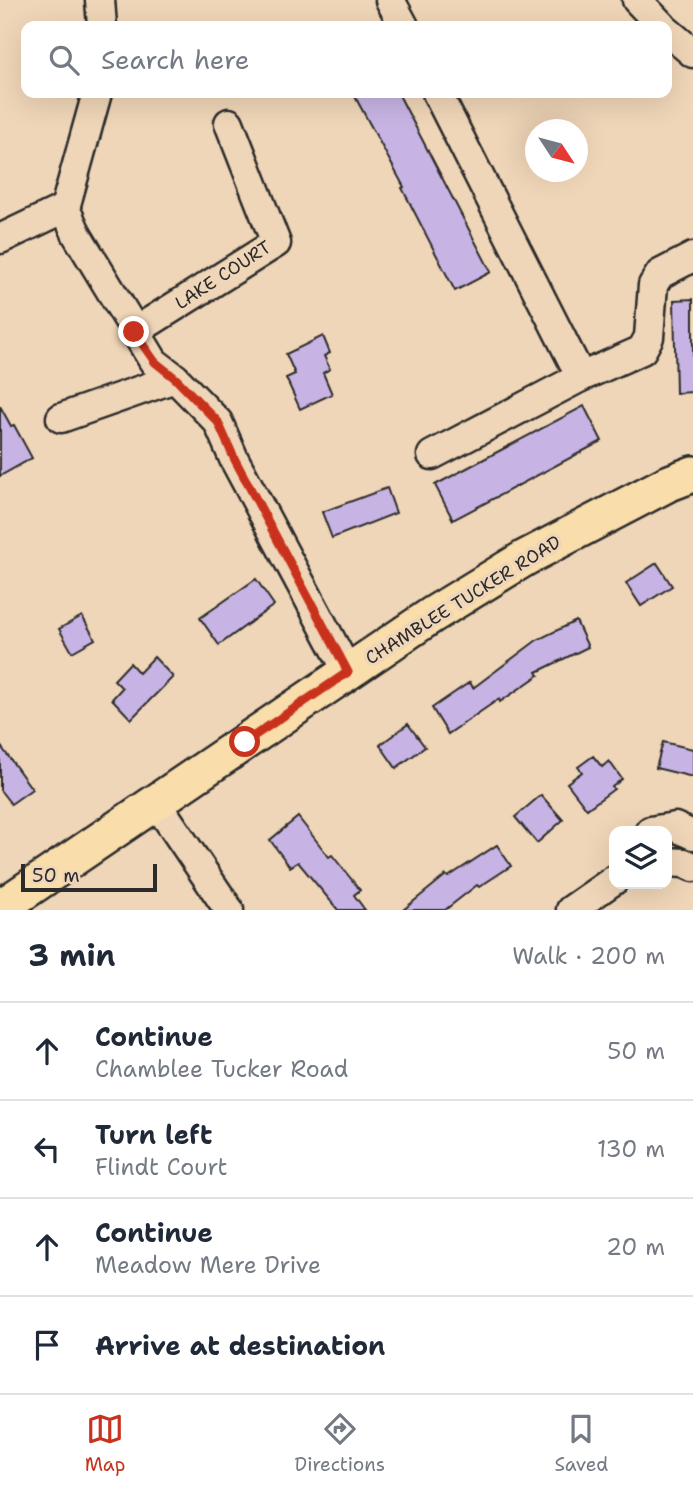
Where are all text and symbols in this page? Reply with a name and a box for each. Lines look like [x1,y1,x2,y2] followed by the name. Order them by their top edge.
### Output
[21,21,672,98] search box
[45,41,83,79] icon: search
[101,42,250,77] text: Search here
[525,119,588,182] north arrow
[170,235,276,315] street label: LAKE COURT
[118,316,149,347] route end
[361,530,565,670] street label: CHAMBLEE TUCKER ROAD
[229,726,260,757] route start
[609,826,672,889] map controls
[609,826,672,889] button: layers
[21,861,158,893] scale bar
[32,863,80,888] text: 50 m
[28,935,115,976] text: 3 min
[512,941,665,971] text: Walk · 200 m
[95,1019,213,1054] text: Continue
[28,1032,66,1070] icon: ahead
[607,1036,665,1066] text: 50 m
[95,1054,348,1084] text: Chamblee Tucker Road
[95,1117,212,1152] text: Turn left
[28,1130,66,1168] icon: left
[597,1134,665,1164] text: 130 m
[95,1152,228,1182] text: Flindt Court
[95,1215,213,1250] text: Continue
[28,1228,66,1266] icon: ahead
[606,1232,665,1262] text: 20 m
[95,1250,321,1280] text: Meadow Mere Drive
[28,1326,66,1364] icon: arrive
[95,1328,385,1363] text: Arrive at destination
[85,1410,125,1477] tab: Map
[295,1410,385,1477] tab: Directions
[554,1410,608,1477] tab: Saved

